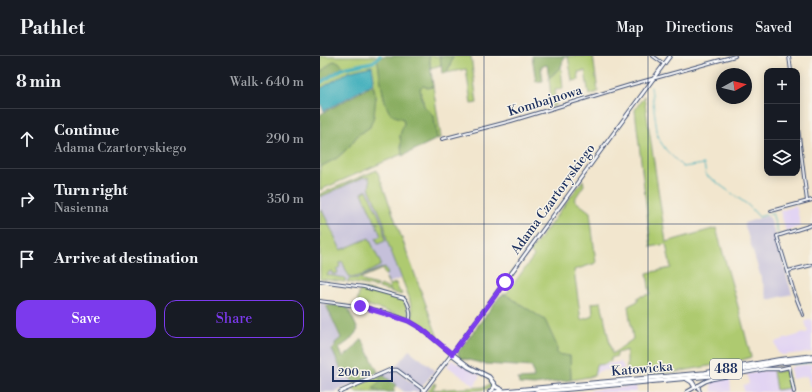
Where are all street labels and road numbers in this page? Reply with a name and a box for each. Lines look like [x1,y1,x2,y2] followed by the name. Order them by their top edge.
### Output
[506,82,584,120] street label: Kombajnowa
[507,141,598,258] street label: Adama Czartoryskiego
[611,358,674,380] street label: Katowicka
[710,359,742,379] road number: 488

